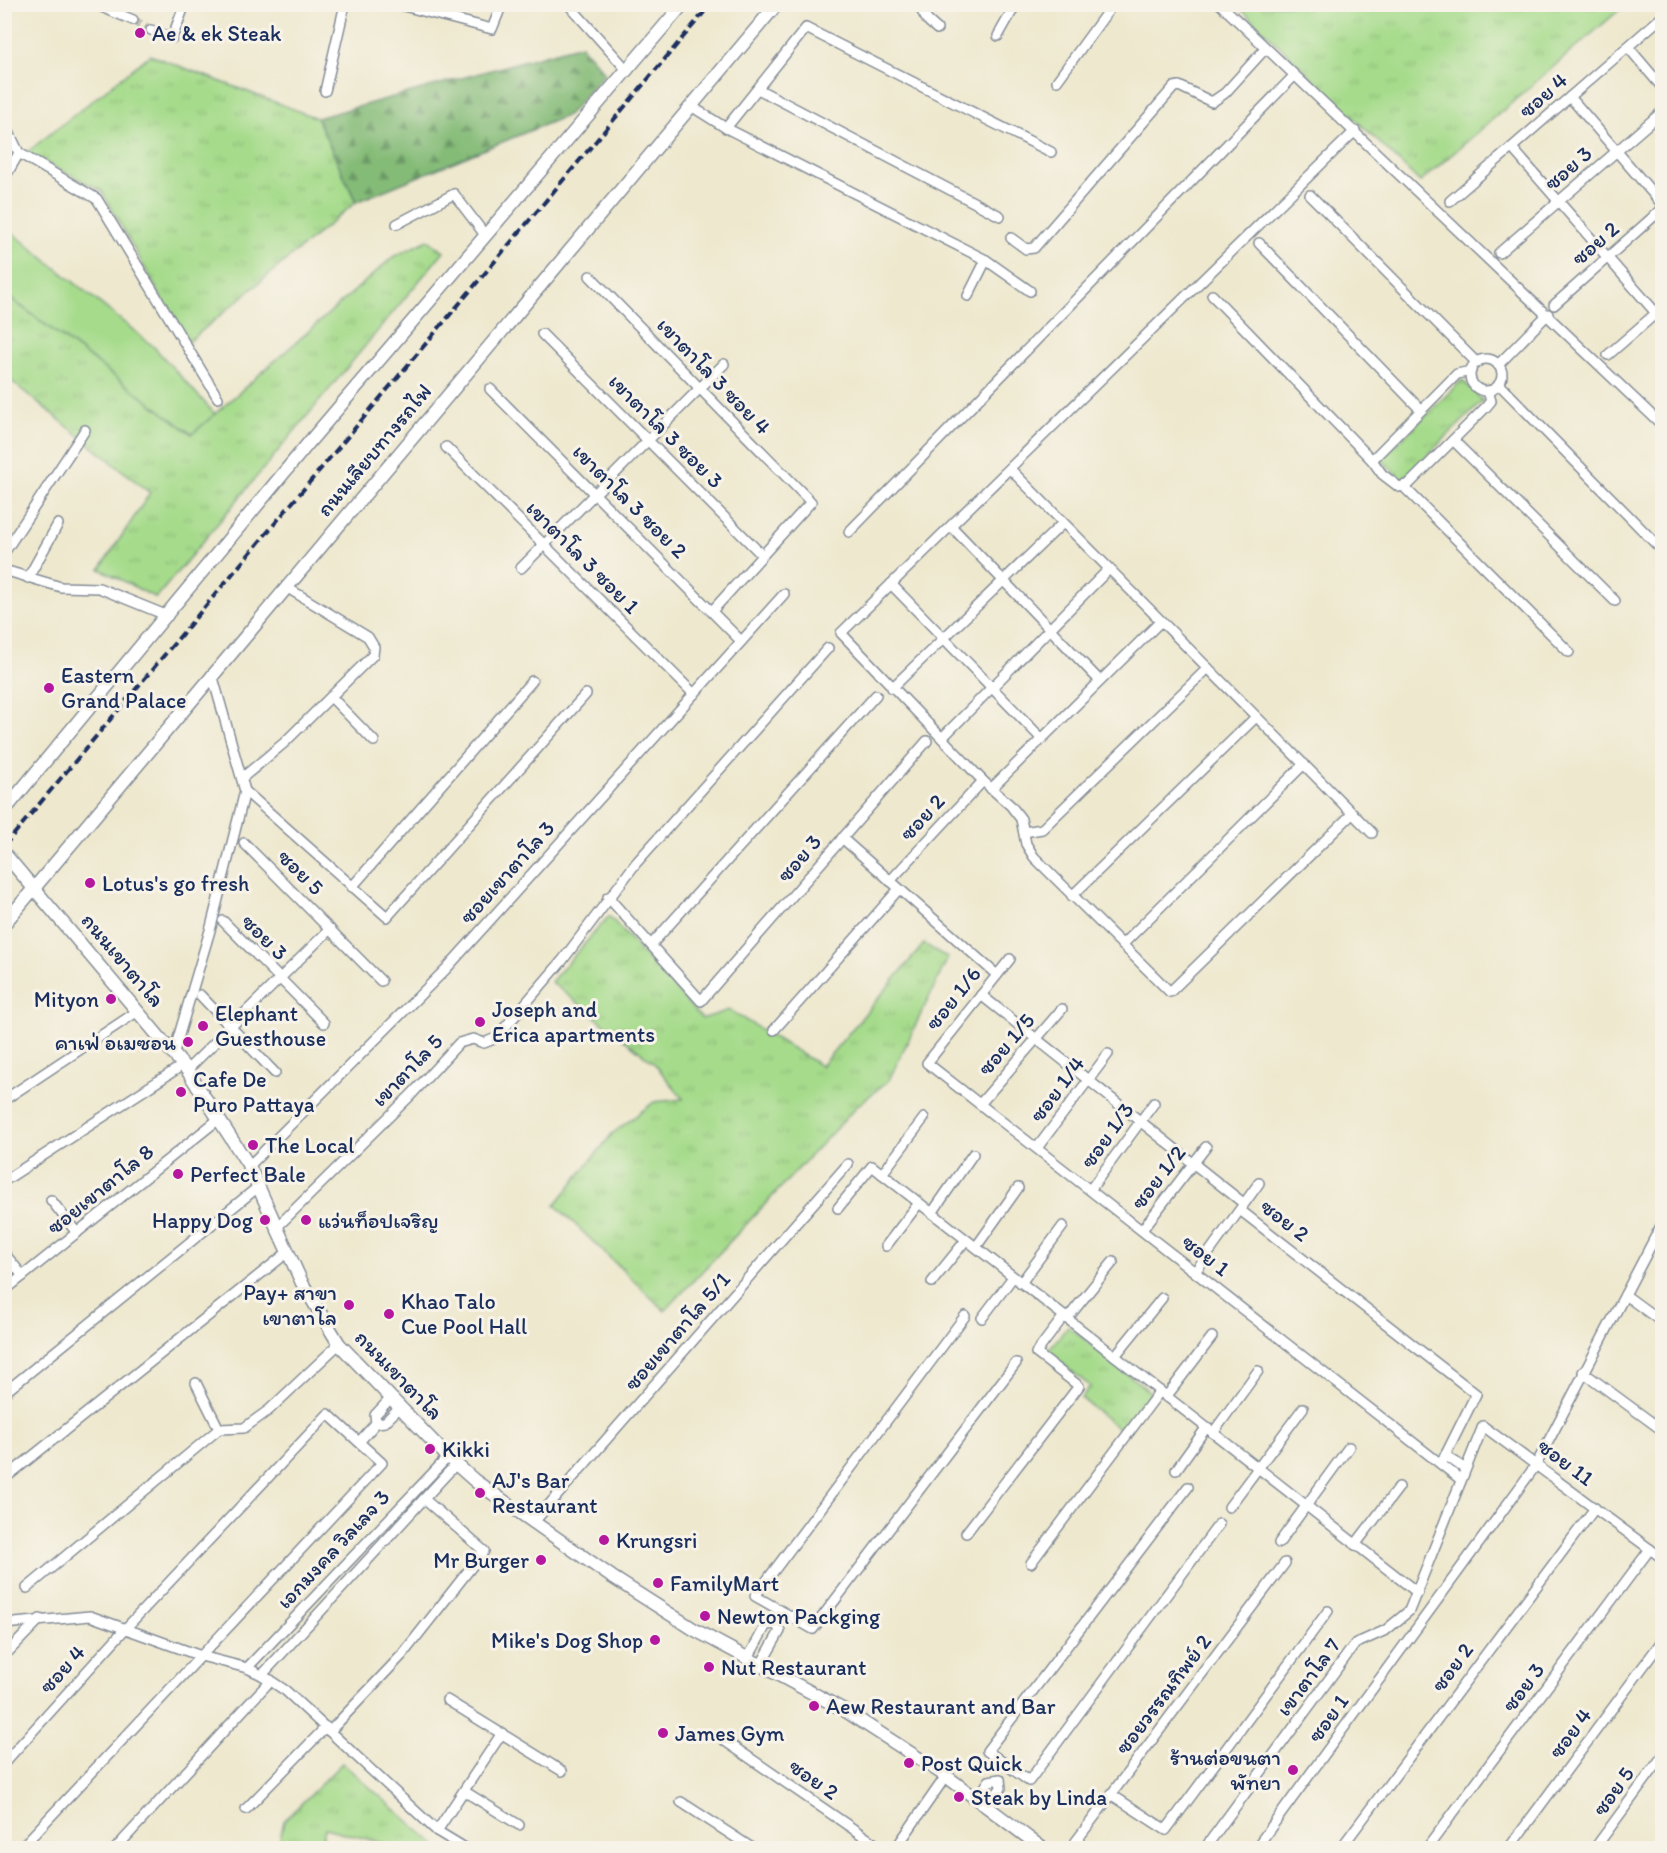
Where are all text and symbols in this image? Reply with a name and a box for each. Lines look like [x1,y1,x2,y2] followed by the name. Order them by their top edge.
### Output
[152,20,282,47] place label: Ae & ek Steak
[133,26,147,40] marker: Ae & ek Steak
[1513,66,1573,124] street label: ซอย 4
[1539,140,1597,196] street label: ซอย 3
[1566,215,1625,271] street label: ซอย 2
[651,312,777,440] street label: เขาตาโล 3 ซอย 4
[603,368,729,494] street label: เขาตาโล 3 ซอย 3
[311,378,437,522] street label: ถนนเลียบทางรถไฟ
[567,438,693,564] street label: เขาตาโล 3 ซอย 2
[521,495,645,619] street label: เขาตาโล 3 ซอย 1
[61,662,187,714] place label: Eastern Grand Palace
[42,681,56,695] marker: Eastern Grand Palace
[894,788,951,846] street label: ซอย 2
[454,815,560,929] street label: ซอยเขาตาโล 3
[771,829,827,887] street label: ซอย 3
[272,843,330,901] street label: ซอย 5
[102,870,249,897] place label: Lotus's go fresh
[83,876,97,890] marker: Lotus's go fresh
[76,907,170,1013] street label: ถนนเขาตาโล
[236,908,294,966] street label: ซอย 3
[919,961,987,1035] street label: ซอย 1/6
[34,986,100,1013] place label: Mityon
[104,992,118,1006] marker: Mityon
[492,996,655,1048] place label: Joseph and Erica apartments
[215,1000,326,1052] place label: Elephant Guesthouse
[972,1007,1040,1081] street label: ซอย 1/5
[473,1015,487,1029] marker: Joseph and Erica apartments
[196,1019,210,1033] marker: Elephant Guesthouse
[366,1028,448,1112] street label: เขาตาโล 5
[55,1029,176,1056] place label: คาเฟ่ อเมซอน
[181,1035,195,1049] marker: คาเฟ่ อเมซอน
[1024,1051,1090,1127] street label: ซอย 1/4
[193,1066,315,1118] place label: Cafe De Puro Pattaya
[174,1085,188,1099] marker: Cafe De Puro Pattaya
[1074,1097,1140,1173] street label: ซอย 1/3
[265,1132,355,1159] place label: The Local
[41,1138,159,1240] street label: ซอยเขาตาโล 8
[246,1138,260,1152] marker: The Local
[1125,1139,1192,1214] street label: ซอย 1/2
[190,1161,306,1188] place label: Perfect Bale
[171,1167,185,1181] marker: Perfect Bale
[1255,1193,1315,1248] street label: ซอย 2
[152,1207,254,1234] place label: Happy Dog
[318,1207,439,1234] place label: แว่นท็อปเจริญ
[258,1213,272,1227] marker: Happy Dog
[299,1213,313,1227] marker: แว่นท็อปเจริญ
[1177,1228,1235,1282] street label: ซอย 1
[618,1266,736,1396] street label: ซอยเขาตาโล 5/1
[243,1279,337,1331] place label: Pay+ สาขา เขาตาโล
[401,1288,527,1340] place label: Khao Talo Cue Pool Hall
[342,1298,356,1312] marker: Pay+ สาขา เขาตาโล
[382,1307,396,1321] marker: Khao Talo Cue Pool Hall
[349,1324,449,1426] street label: ถนนเขาตาโล
[1533,1432,1599,1492] street label: ซอย 11
[442,1436,490,1463] place label: Kikki
[423,1442,437,1456] marker: Kikki
[492,1467,598,1519] place label: AJ's Bar Restaurant
[271,1484,395,1614] street label: เอกมงคล วิลเลจ 3
[473,1486,487,1500] marker: AJ's Bar Restaurant
[616,1527,697,1554] place label: Krungsri
[597,1533,611,1547] marker: Krungsri
[433,1547,529,1574] place label: Mr Burger
[534,1553,548,1567] marker: Mr Burger
[670,1570,779,1597] place label: FamilyMart
[651,1576,665,1590] marker: FamilyMart
[717,1603,881,1630] place label: Newton Packging
[698,1609,712,1623] marker: Newton Packging
[491,1627,643,1654] place label: Mike's Dog Shop
[1109,1628,1217,1759] street label: ซอยวรรณทิพย์ 2
[648,1633,662,1647] marker: Mike's Dog Shop
[1270,1633,1346,1721] street label: เขาตาโล 7
[1425,1637,1479,1697] street label: ซอย 2
[33,1639,91,1699] street label: ซอย 4
[721,1654,867,1681] place label: Nut Restaurant
[1496,1657,1550,1717] street label: ซอย 3
[702,1660,716,1674] marker: Nut Restaurant
[1302,1689,1354,1747] street label: ซอย 1
[826,1693,1056,1720] place label: Aew Restaurant and Bar
[807,1699,821,1713] marker: Aew Restaurant and Bar
[1542,1703,1598,1763] street label: ซอย 4
[675,1720,785,1747] place label: James Gym
[656,1726,670,1740] marker: James Gym
[1170,1744,1281,1796] place label: ร้านต่อขนตา พัทยา
[921,1750,1023,1777] place label: Post Quick
[784,1752,844,1806] street label: ซอย 2
[902,1756,916,1770] marker: Post Quick
[1586,1761,1640,1821] street label: ซอย 5
[1286,1763,1300,1777] marker: ร้านต่อขนตา พัทยา
[971,1784,1107,1811] place label: Steak by Linda
[952,1790,966,1804] marker: Steak by Linda

